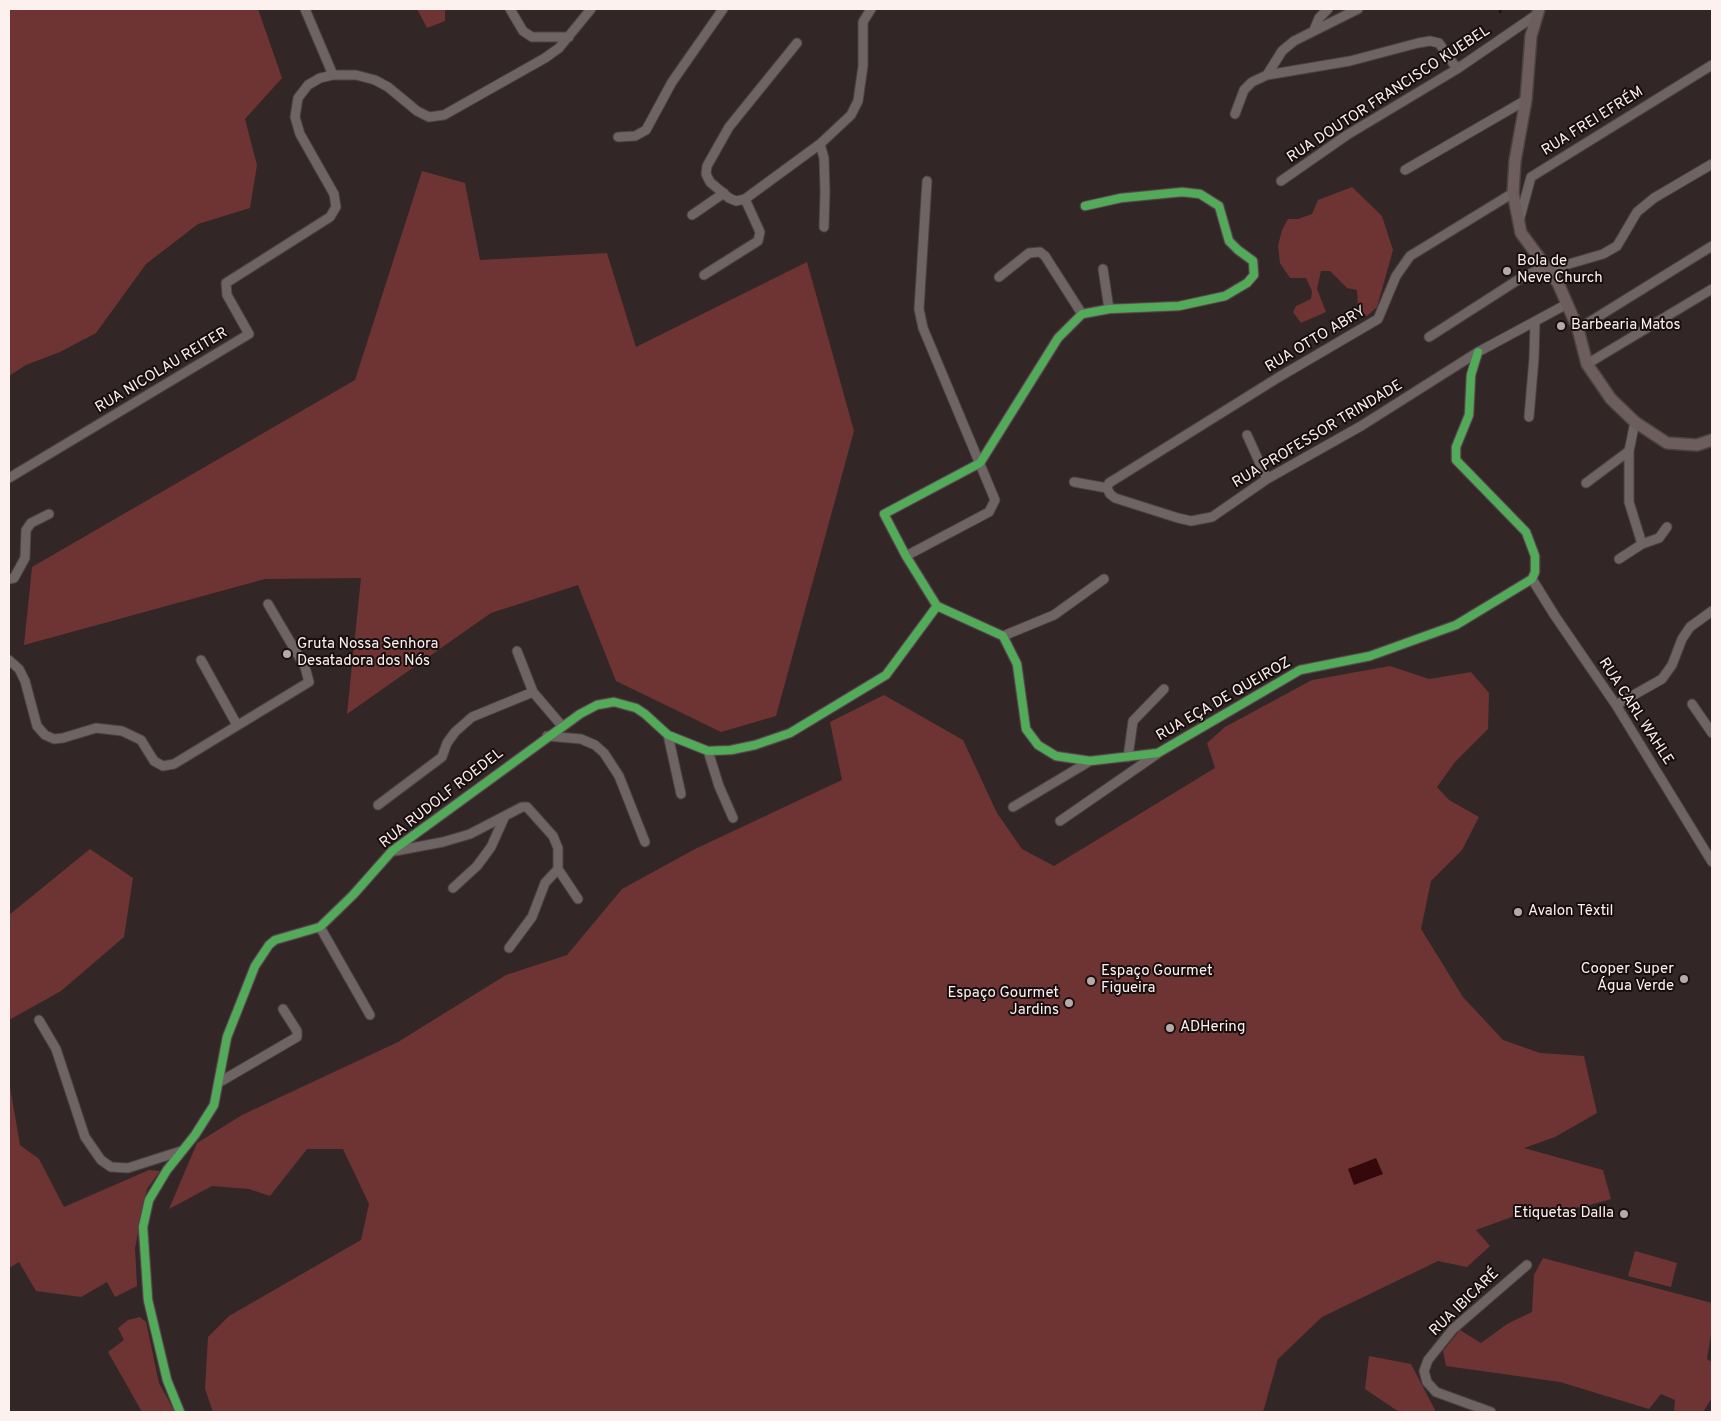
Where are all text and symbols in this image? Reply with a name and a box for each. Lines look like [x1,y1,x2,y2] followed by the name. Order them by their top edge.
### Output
[1284,23,1494,167] street label: RUA DOUTOR FRANCISCO KUEBEL
[1539,83,1647,161] street label: RUA FREI EFRÉM
[1517,253,1603,288] place label: Bola de Neve Church
[1501,265,1513,277] marker: Bola de Neve Church
[1263,303,1369,377] street label: RUA OTTO ABRY
[1571,317,1681,335] place label: Barbearia Matos
[1555,320,1567,332] marker: Barbearia Matos
[93,324,231,418] street label: RUA NICOLAU REITER
[1230,377,1406,493] street label: RUA PROFESSOR TRINDADE
[297,636,438,671] place label: Gruta Nossa Senhora Desatadora dos Nós
[281,648,293,660] marker: Gruta Nossa Senhora Desatadora dos Nós
[1154,654,1294,746] street label: RUA EÇA DE QUEIROZ
[1594,655,1676,769] street label: RUA CARL WAHLE
[377,745,507,853] street label: RUA RUDOLF ROEDEL
[1528,903,1614,921] place label: Avalon Têxtil
[1512,906,1524,918] marker: Avalon Têxtil
[1581,961,1674,996] place label: Cooper Super Água Verde
[1101,963,1213,998] place label: Espaço Gourmet Figueira
[1678,973,1690,985] marker: Cooper Super Água Verde
[1085,975,1097,987] marker: Espaço Gourmet Figueira
[947,985,1059,1020] place label: Espaço Gourmet Jardins
[1063,997,1075,1009] marker: Espaço Gourmet Jardins
[1180,1019,1245,1037] place label: ADHering
[1164,1022,1176,1034] marker: ADHering
[1514,1205,1614,1223] place label: Etiquetas Dalla
[1618,1208,1630,1220] marker: Etiquetas Dalla
[1426,1265,1504,1341] street label: RUA IBICARÉ

